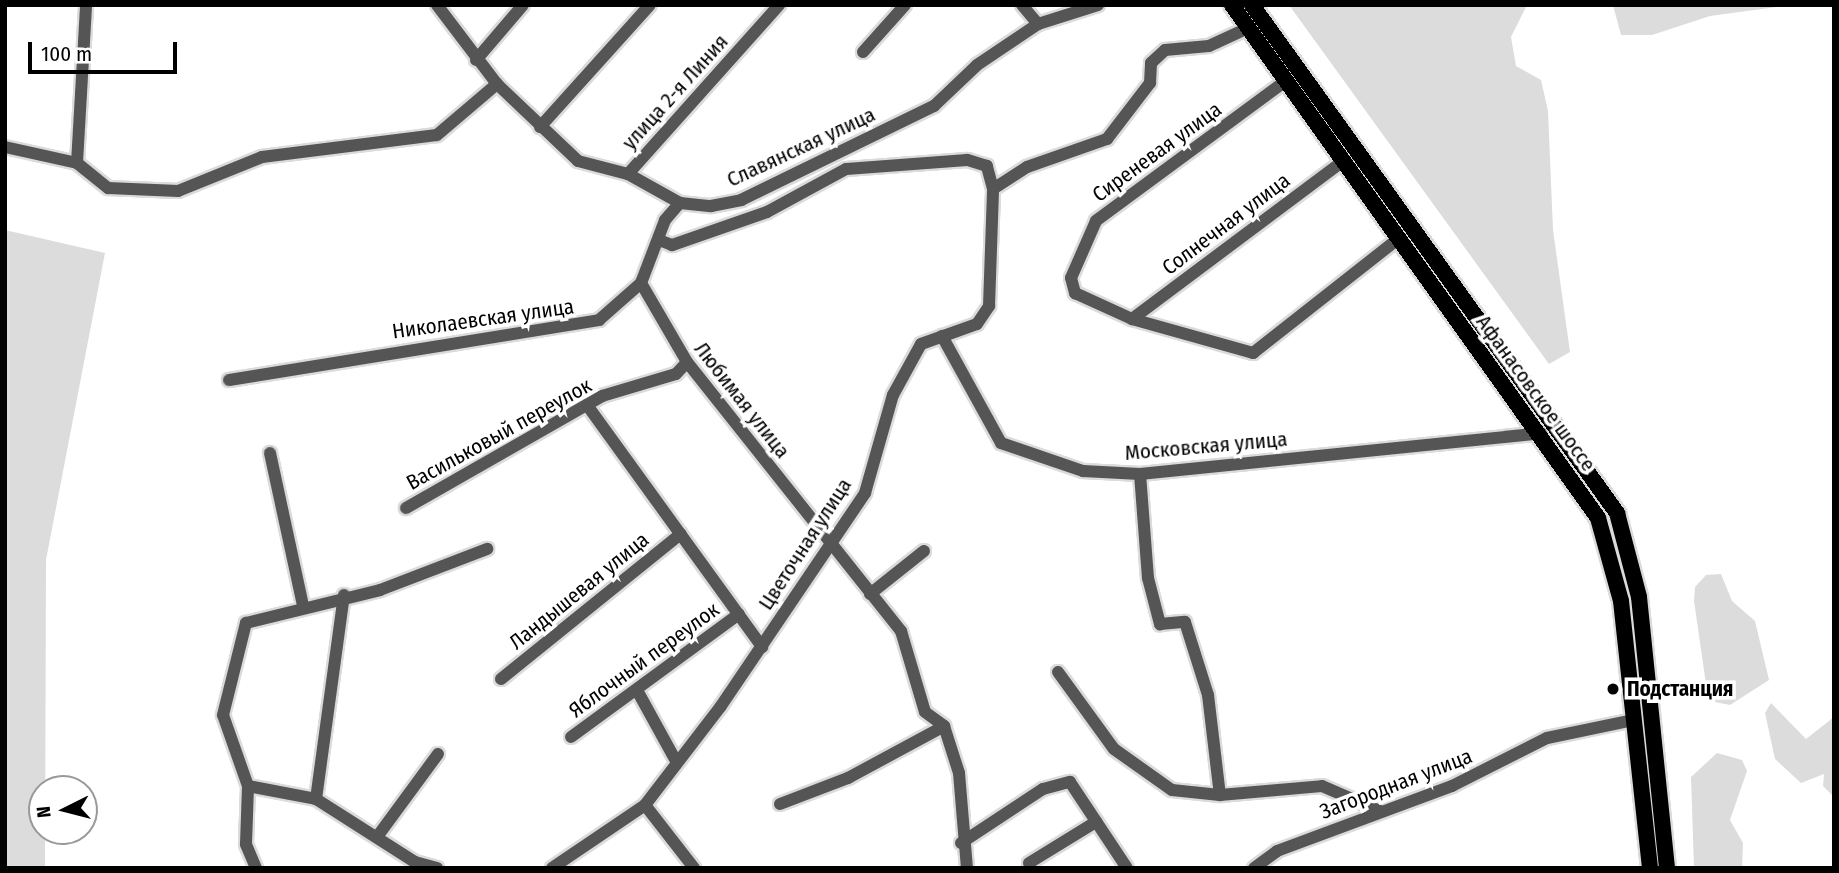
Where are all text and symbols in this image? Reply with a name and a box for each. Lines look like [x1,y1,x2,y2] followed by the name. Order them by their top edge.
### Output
[32,28,180,72] scale bar
[617,29,733,155] street label: улица 2-я Линия
[41,41,92,67] text: 100 m
[1088,97,1226,207] street label: Сиреневая улица
[723,102,879,192] street label: Славянская улица
[1157,168,1295,280] street label: Солнечная улица
[391,294,575,344] street label: Николаевская улица
[1471,310,1601,476] street label: Афанасовское шоссе
[689,337,795,463] street label: Любимая улица
[402,373,596,495] street label: Васильковый переулок
[1124,426,1288,466] street label: Московская улица
[753,473,857,615] street label: Цветочная улица
[504,527,654,655] street label: Ландышевая улица
[564,597,724,723] street label: Яблочный переулок
[1627,676,1733,702] place label: Подстанция
[1605,681,1621,697] marker: Подстанция
[1316,743,1476,825] street label: Загородная улица
[28,775,98,845] north arrow
[32,805,56,819] text: N

